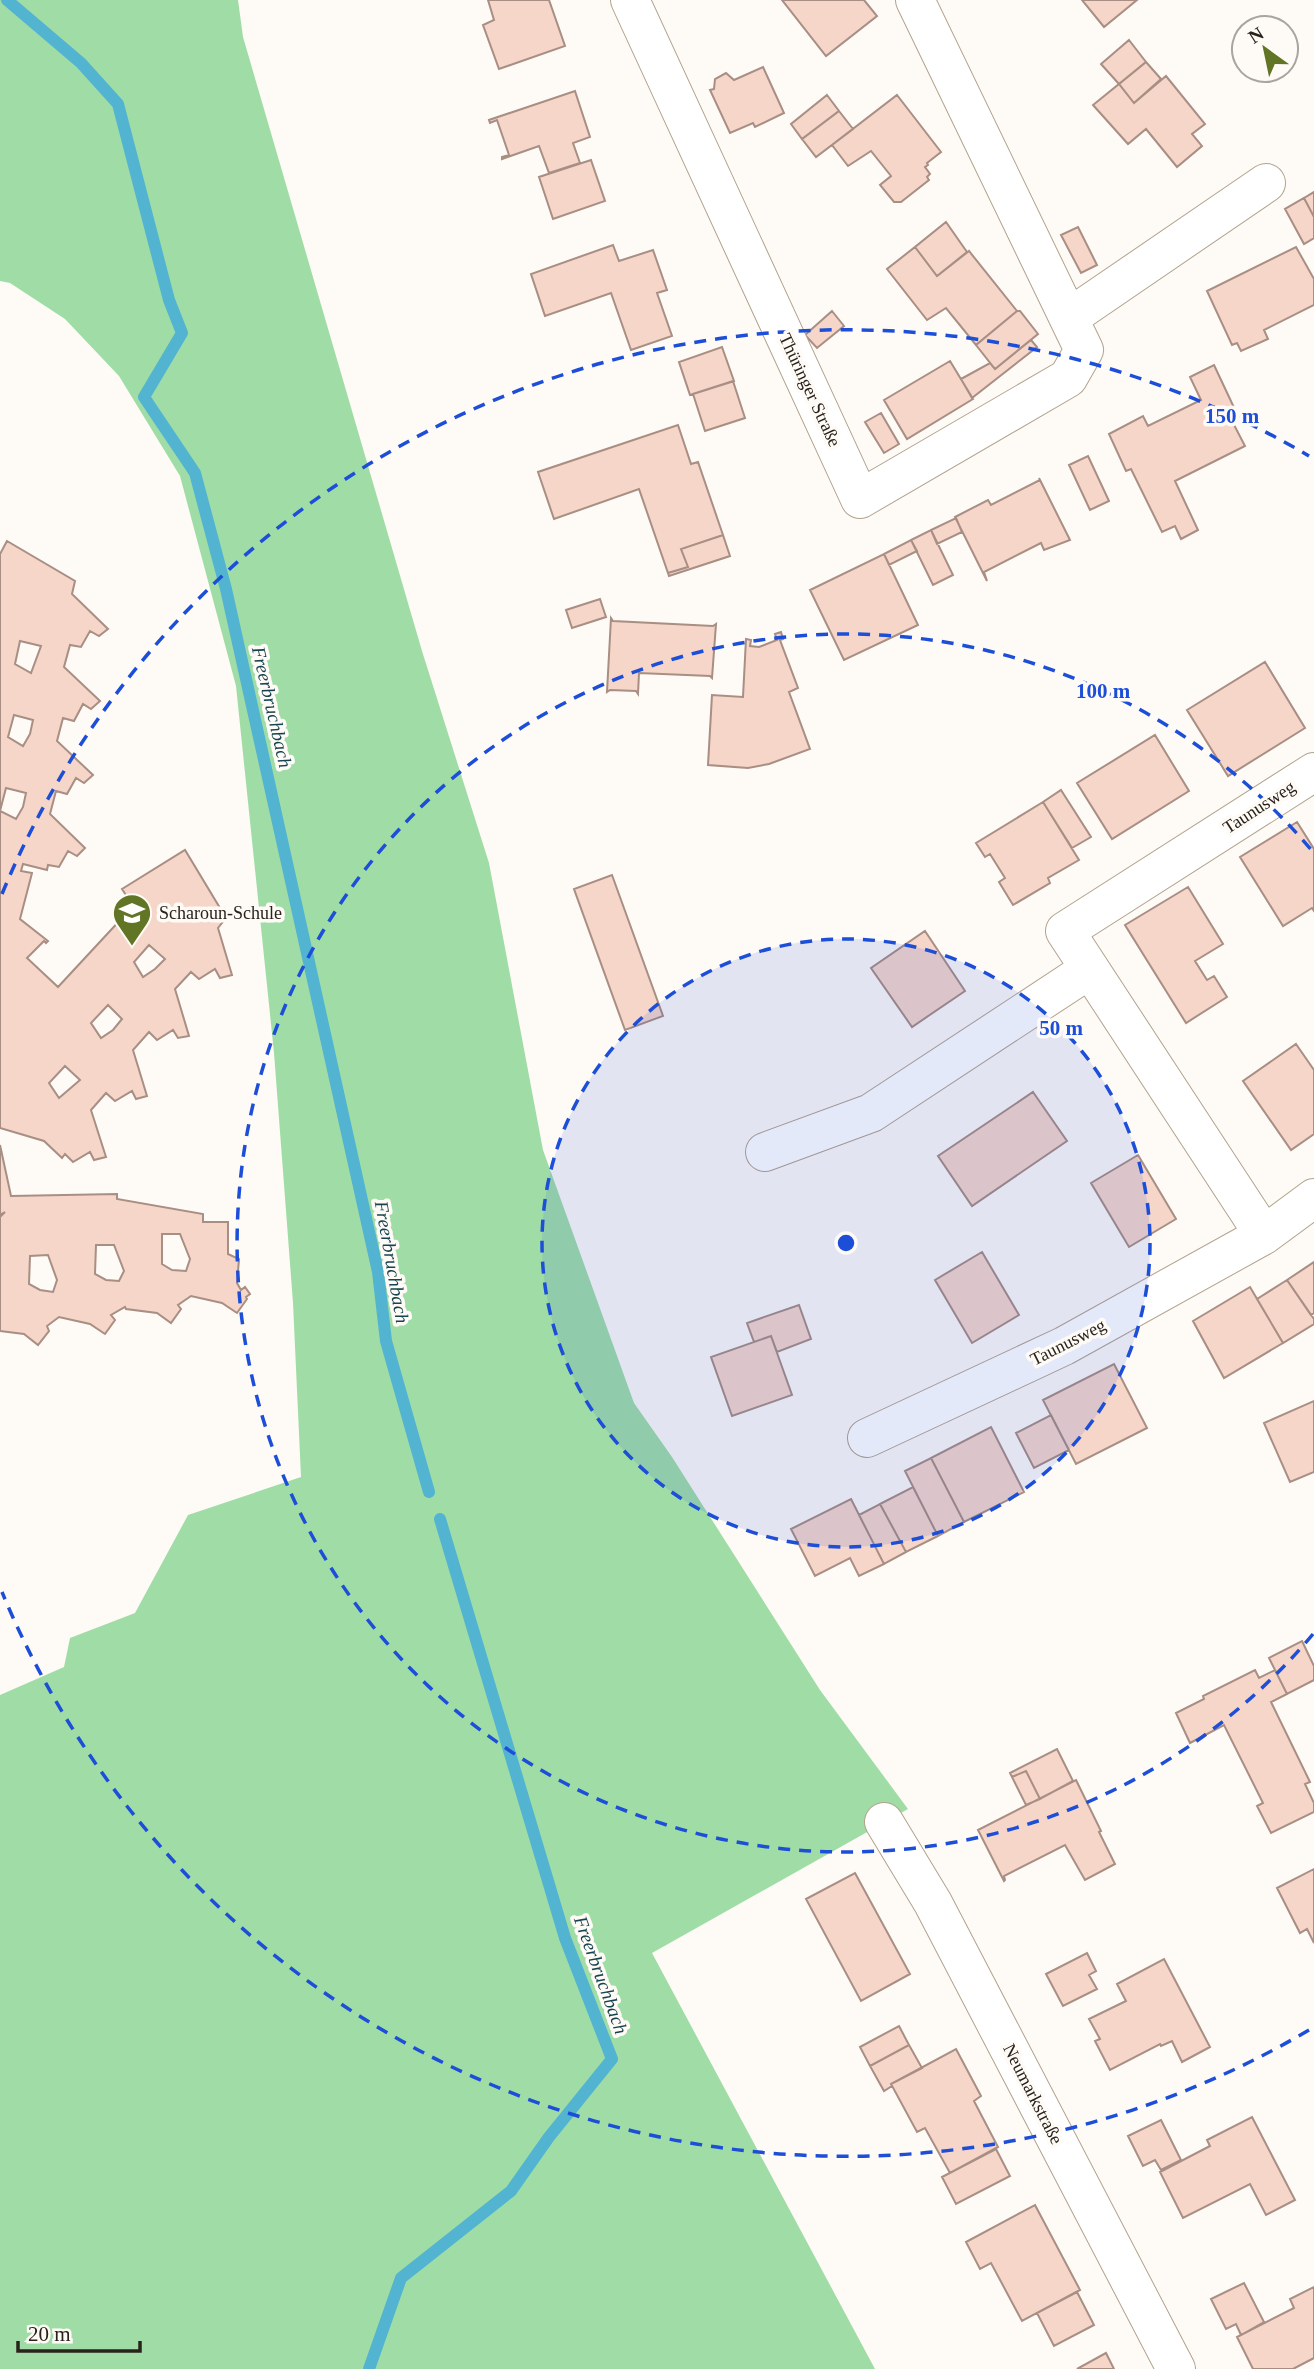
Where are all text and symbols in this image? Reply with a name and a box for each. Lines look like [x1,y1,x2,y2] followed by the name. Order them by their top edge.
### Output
[1230,14,1300,84] north arrow
[1245,22,1268,48] text: N
[775,330,845,450] street label: Thüringer Straße
[1205,404,1260,428] text: 150 m
[248,643,296,770] water label: Freerbruchbach
[1076,679,1131,703] text: 100 m
[1219,776,1299,838] street label: Taunusweg
[111,892,153,947] school or university icon: Scharoun-Schule
[159,903,282,923] place label: Scharoun-Schule
[1039,1016,1083,1040] text: 50 m
[371,1198,413,1325] water label: Freerbruchbach
[834,1231,858,1255] centre of rings
[1027,1315,1109,1369] street label: Taunusweg
[570,1912,632,2037] water label: Freerbruchbach
[999,2040,1067,2148] street label: Neumarkstraße
[18,2310,140,2354] scale bar
[28,2322,71,2346] text: 20 m

